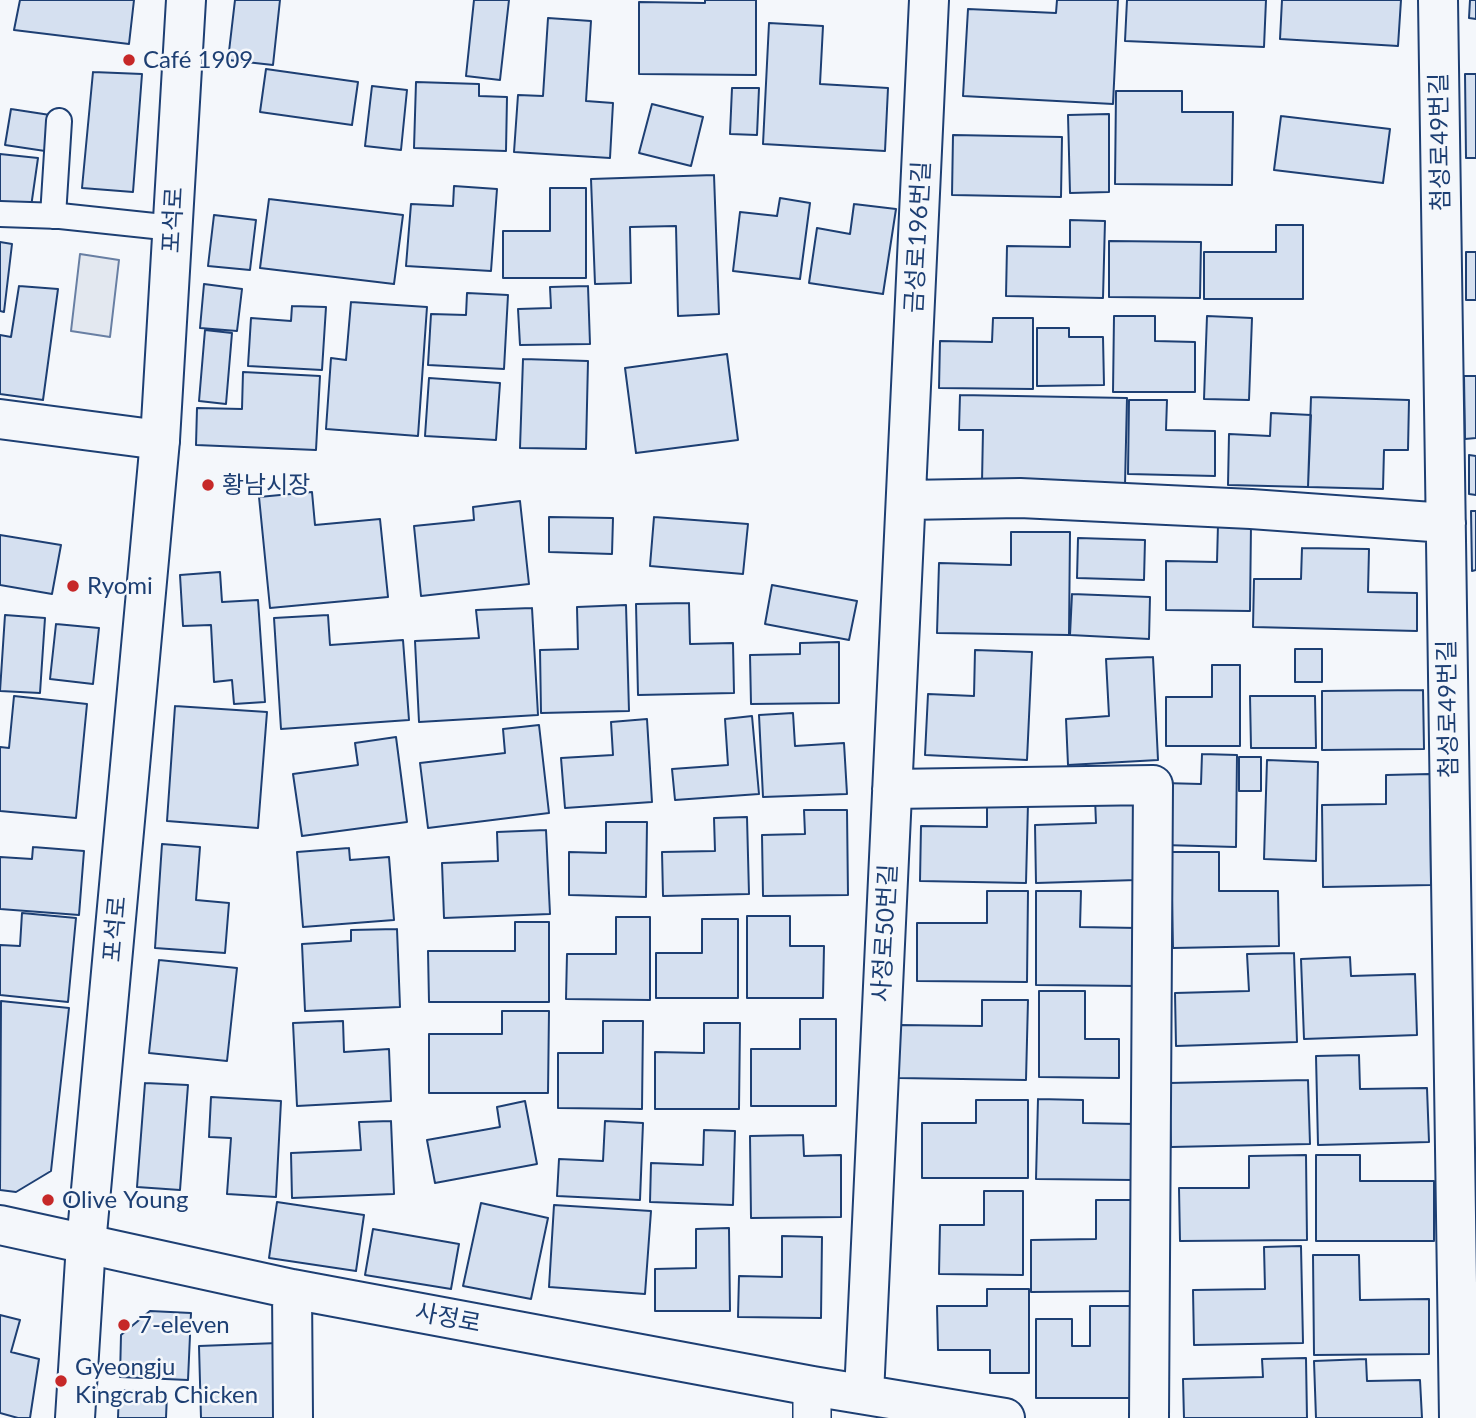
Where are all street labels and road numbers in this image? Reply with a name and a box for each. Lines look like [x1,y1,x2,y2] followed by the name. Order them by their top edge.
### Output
[1424,73,1456,211] street label: 첨성로49번길
[900,160,936,314] street label: 금성로196번길
[157,186,189,254] street label: 포석로
[1432,640,1464,778] street label: 첨성로49번길
[867,863,903,1003] street label: 사정로50번길
[98,895,132,963] street label: 포석로
[413,1298,483,1338] street label: 사정로

